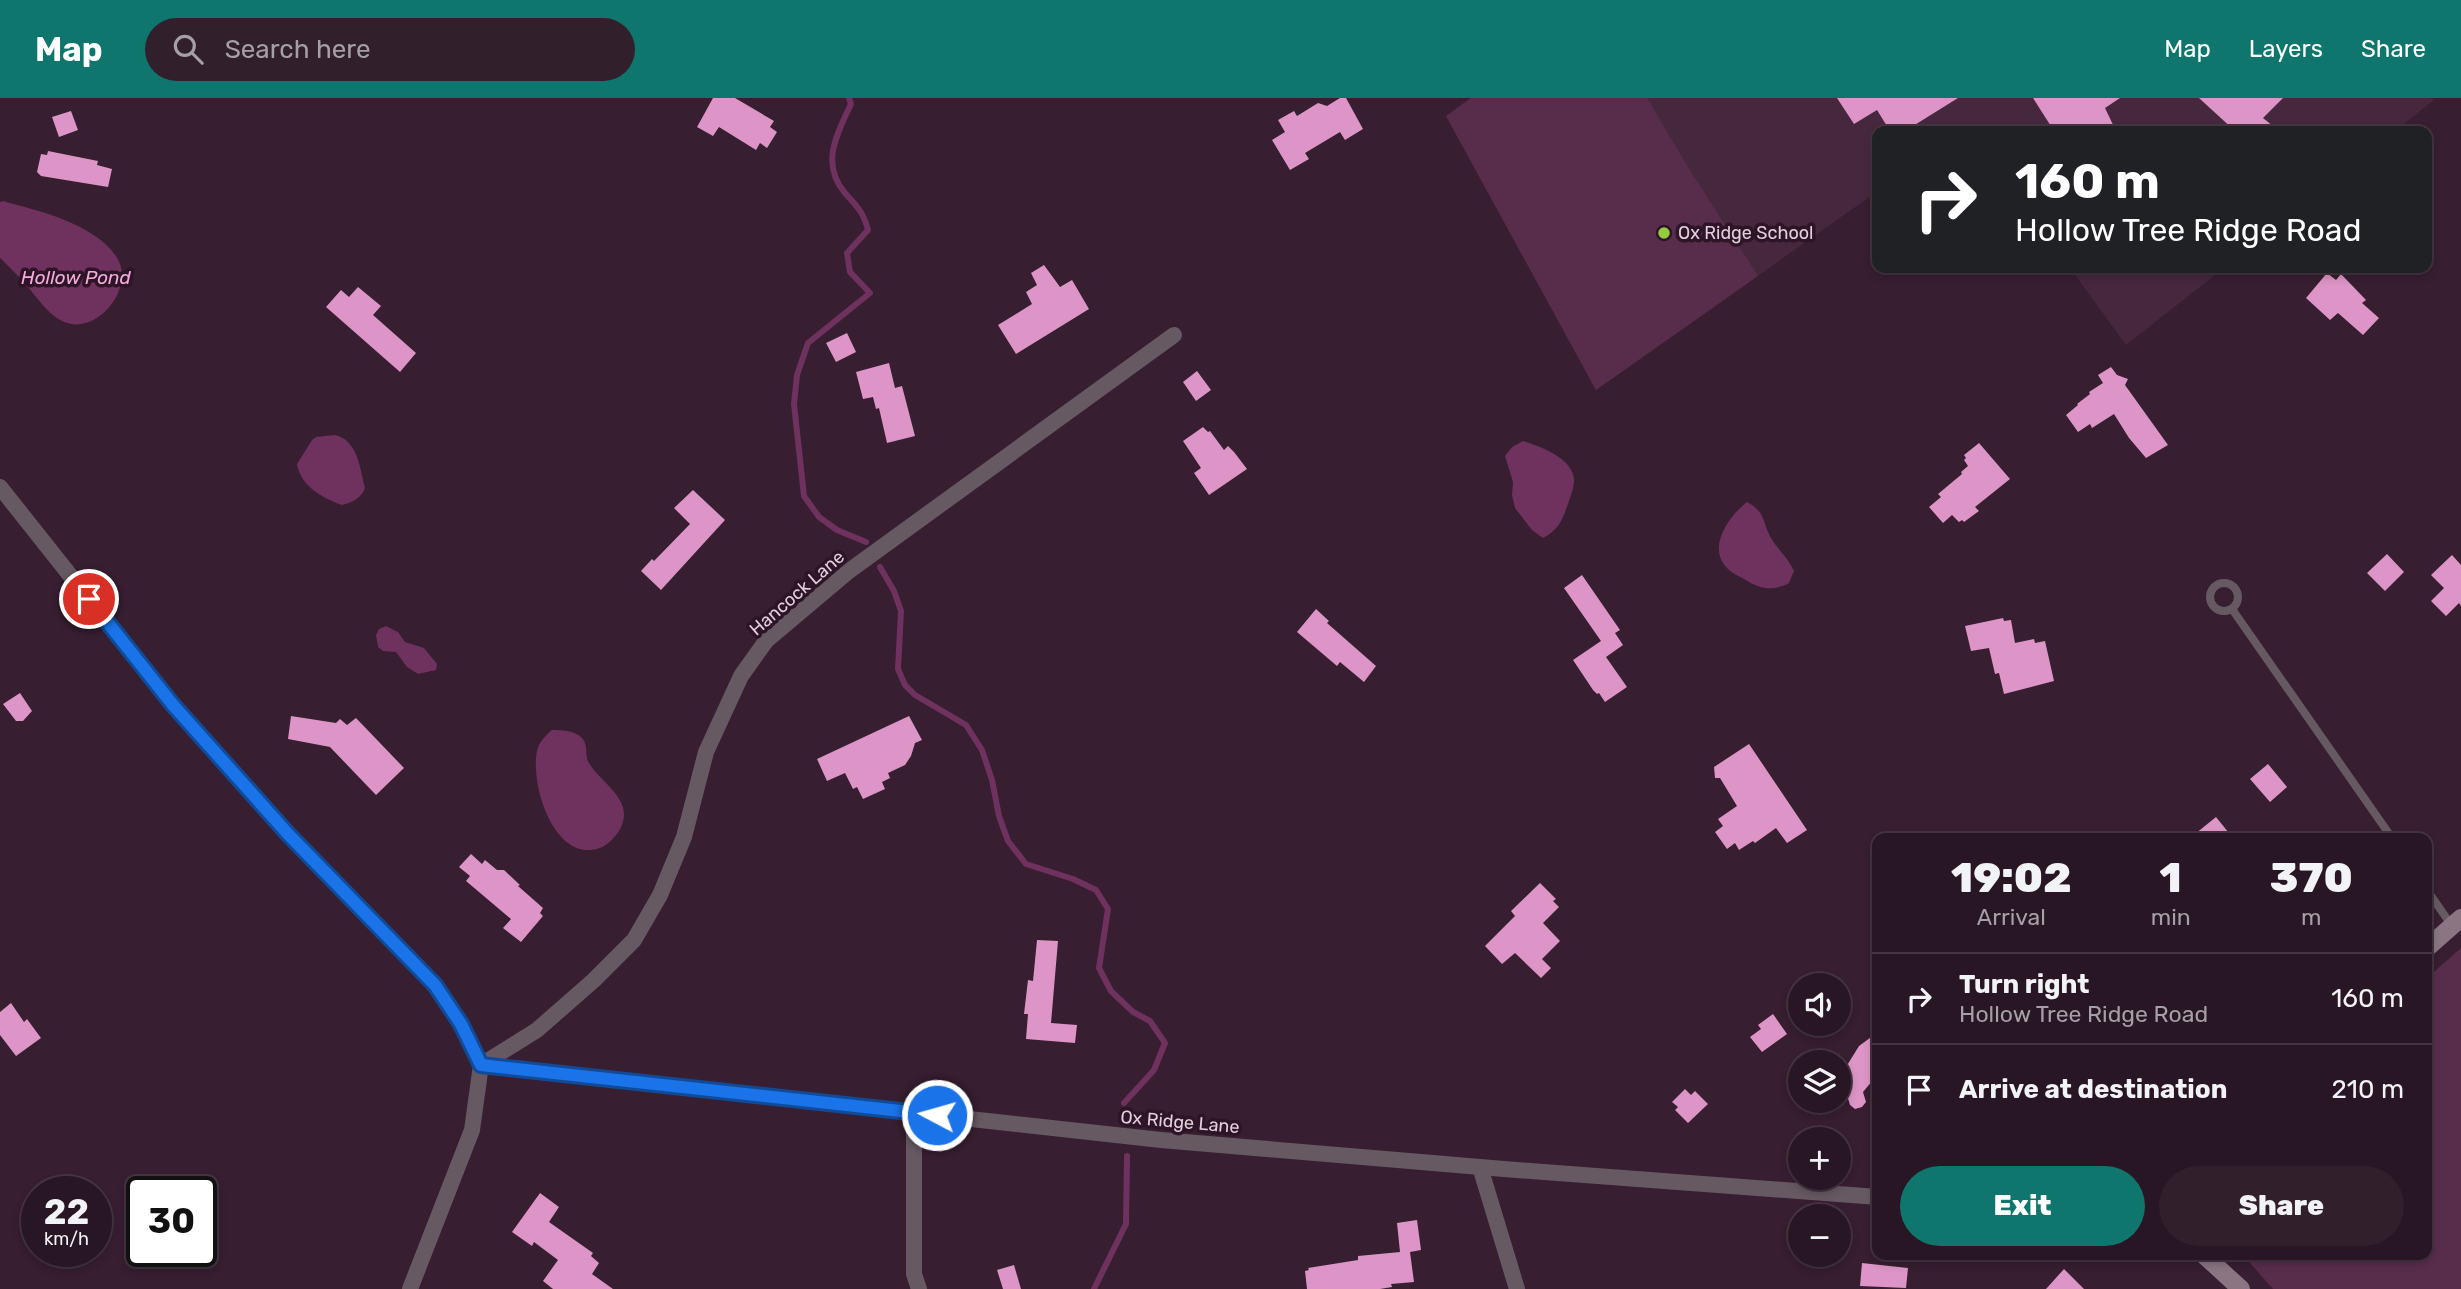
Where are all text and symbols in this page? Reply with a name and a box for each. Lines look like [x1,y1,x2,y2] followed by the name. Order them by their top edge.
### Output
[145,18,635,81] search box
[35,30,103,69] text: Map
[169,30,207,68] icon: search
[225,34,370,65] text: Search here
[2164,35,2211,63] text: Map
[2249,35,2323,63] text: Layers
[2361,35,2426,63] text: Share
[2015,152,2160,210] text: 160 m
[1900,154,1991,245] icon: right
[2015,211,2362,249] text: Hollow Tree Ridge Road
[1678,222,1814,244] place label: Ox Ridge School
[1656,225,1672,241] marker: Ox Ridge School
[21,266,132,289] water label: Hollow Pond
[745,546,849,640] street label: Hancock Lane
[59,569,119,629] pin
[70,580,108,618] icon: arrive
[1951,853,2072,903] text: 19:02
[2160,853,2182,903] text: 1
[2270,853,2353,903] text: 370
[1977,903,2046,931] text: Arrival
[2151,903,2191,931] text: min
[2301,903,2322,931] text: m
[1959,969,2089,1000] text: Turn right
[1788,973,1851,1267] map controls
[1788,973,1851,1036] button: sound
[1900,980,1938,1018] icon: right
[2331,983,2404,1014] text: 160 m
[1959,1000,2208,1028] text: Hollow Tree Ridge Road
[1788,1050,1851,1113] button: layers
[1900,1071,1938,1109] icon: arrive
[1959,1074,2227,1105] text: Arrive at destination
[2332,1074,2404,1105] text: 210 m
[900,1078,974,1152] position arrow
[1120,1106,1240,1138] street label: Ox Ridge Lane
[1788,1127,1851,1190] button: +
[1900,1166,2145,1246] button: Exit
[2159,1166,2404,1246] button: Share
[126,1176,217,1267] speed limit sign: 30
[44,1191,89,1233] text: 22
[1788,1204,1851,1267] button: −
[44,1228,89,1250] text: km/h

